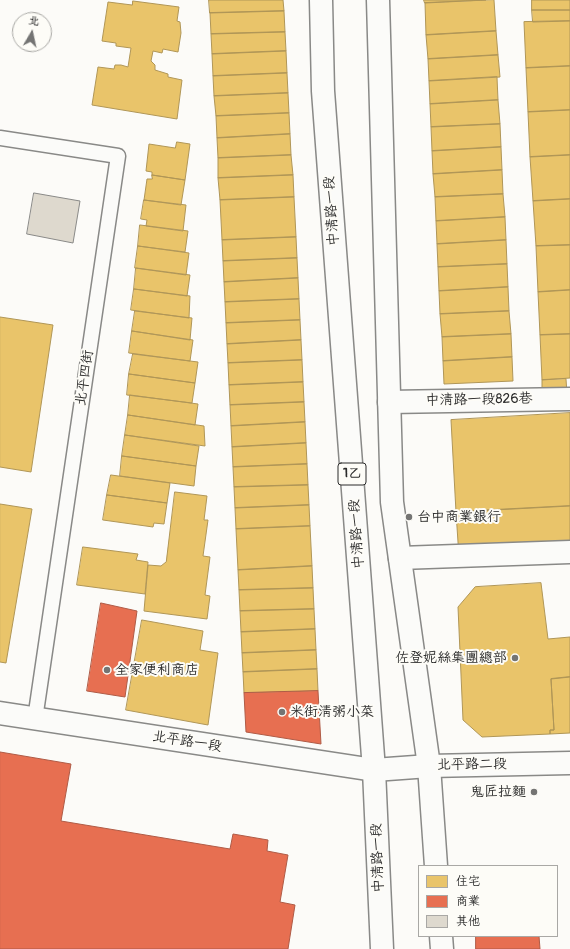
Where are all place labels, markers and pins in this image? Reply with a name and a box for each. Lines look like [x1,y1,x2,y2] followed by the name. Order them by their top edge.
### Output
[417,509,501,525] place label: 台中商業銀行
[404,512,414,522] marker: 台中商業銀行
[395,650,507,666] place label: 佐登妮絲集團總部
[510,653,520,663] marker: 佐登妮絲集團總部
[115,662,199,678] place label: 全家便利商店
[102,665,112,675] marker: 全家便利商店
[290,704,374,720] place label: 米街清粥小菜
[277,707,287,717] marker: 米街清粥小菜
[470,784,526,800] place label: 鬼匠拉麵
[529,787,539,797] marker: 鬼匠拉麵

